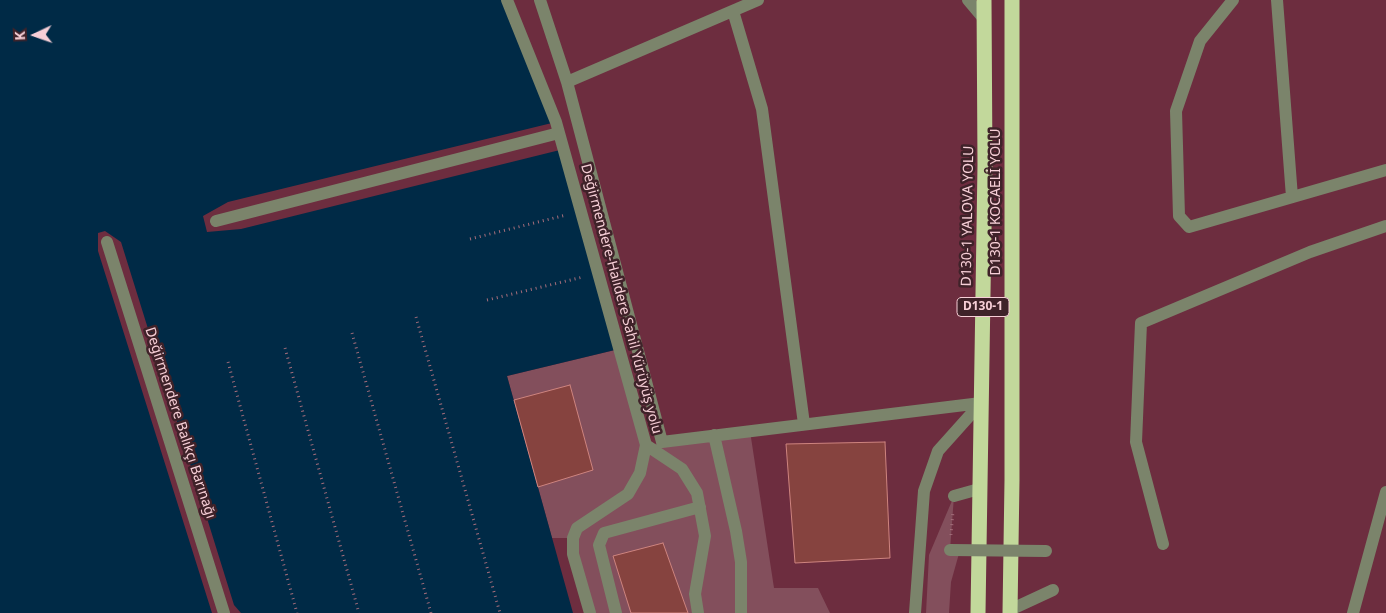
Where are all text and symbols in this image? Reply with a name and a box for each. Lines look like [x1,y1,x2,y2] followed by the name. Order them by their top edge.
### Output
[10,10,60,60] north arrow
[10,31,29,41] text: K
[988,128,1004,276] street label: D130-1 KOCAELİ YOLU
[958,146,978,286] street label: D130-1 YALOVA YOLU
[577,162,665,436] street label: Değirmendere-Halıdere Sahil Yürüyüş yolu
[957,298,1009,316] road number: D130-1
[141,325,219,521] street label: Değirmendere Balıkçı Barınağı

